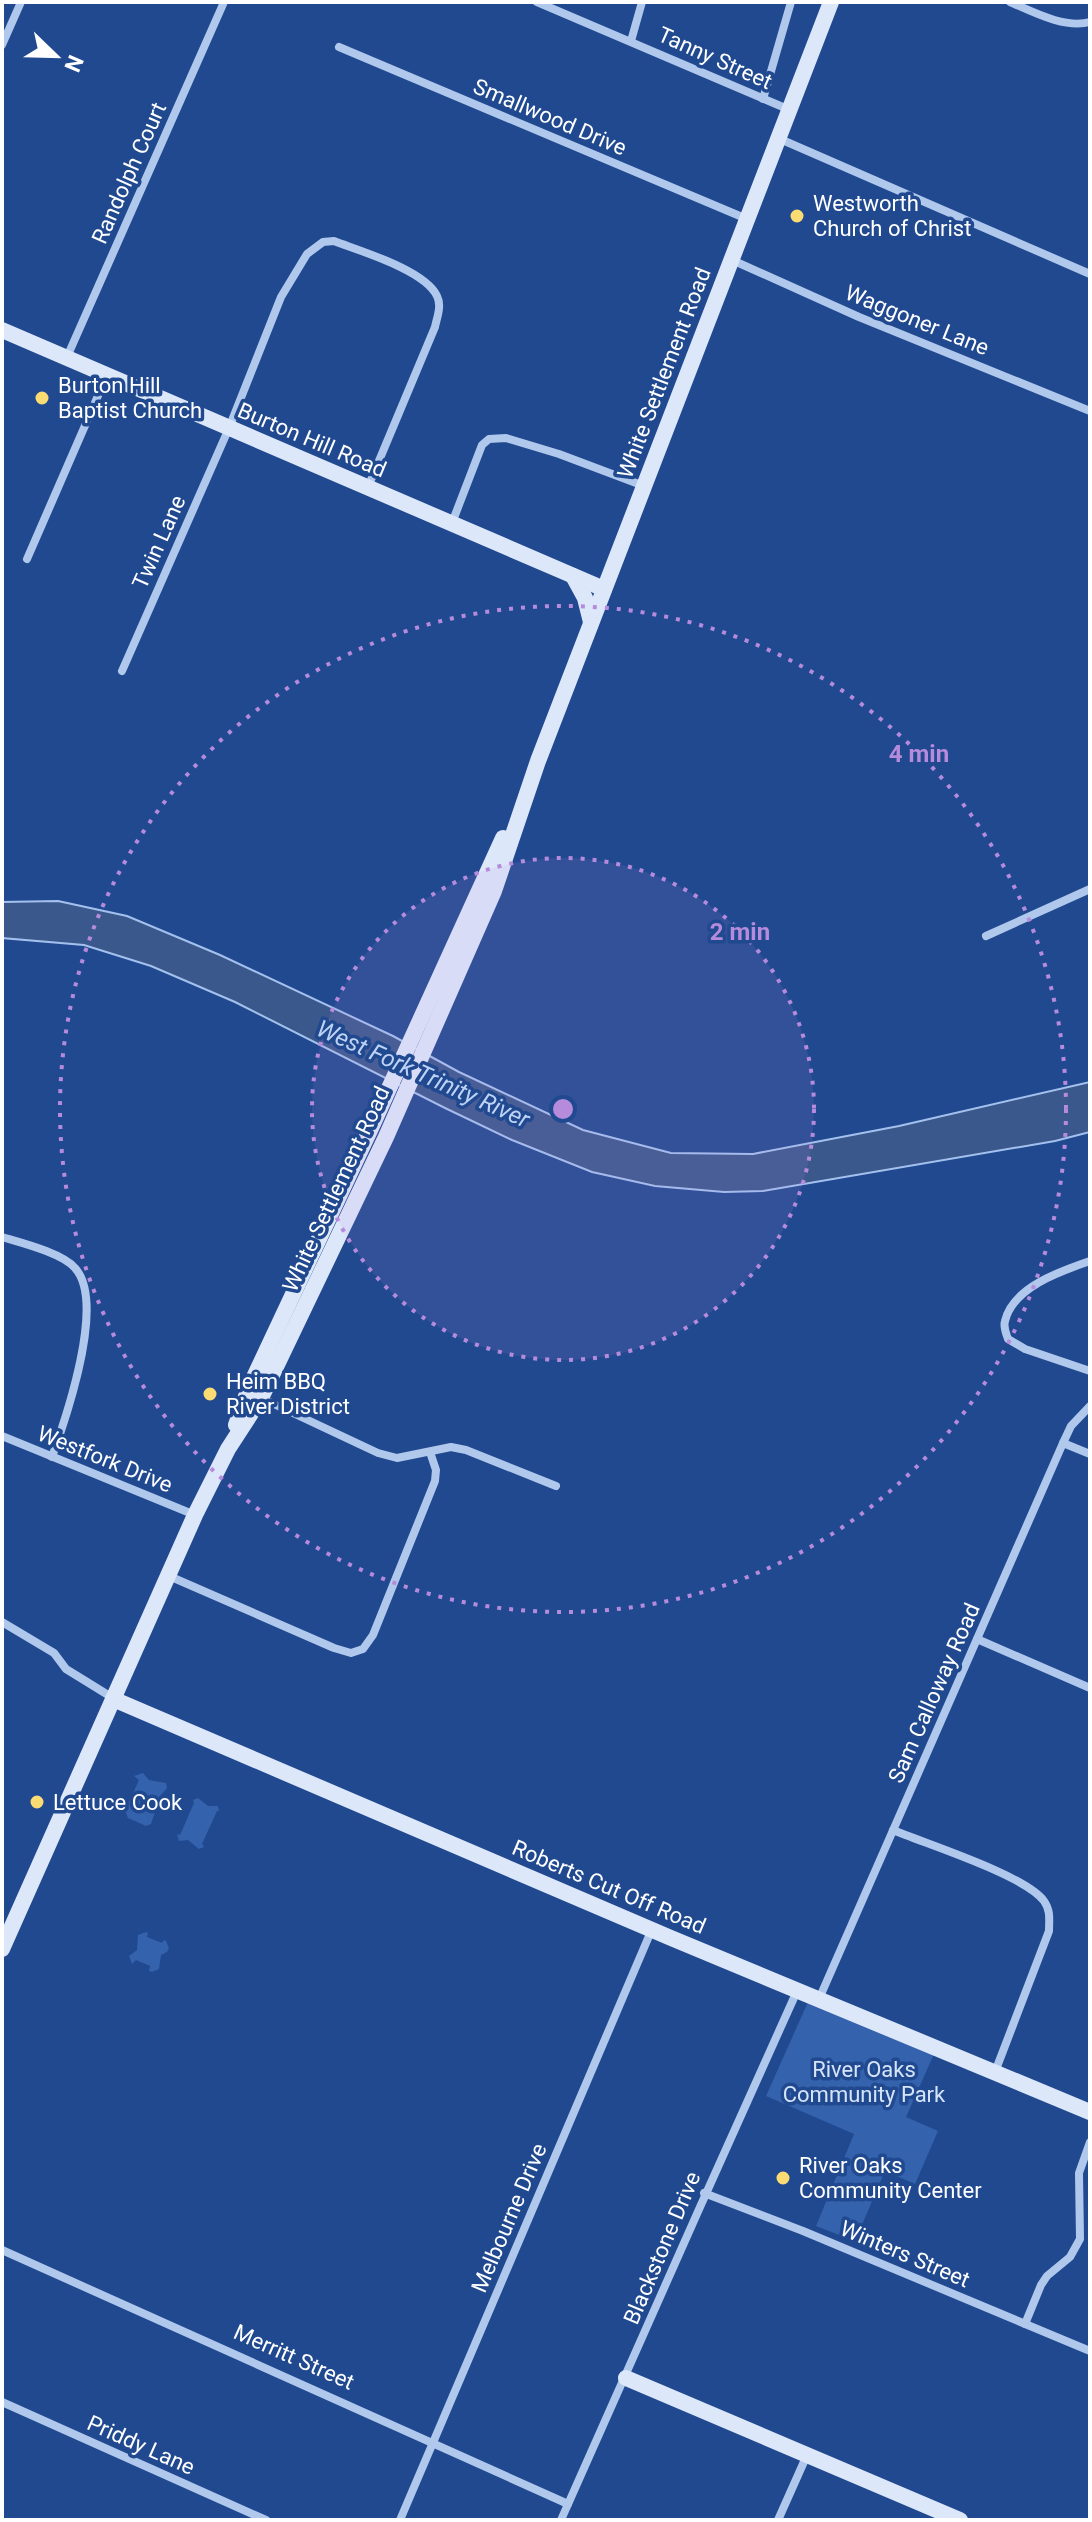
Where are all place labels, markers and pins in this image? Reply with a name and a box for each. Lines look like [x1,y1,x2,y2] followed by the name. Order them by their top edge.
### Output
[813,191,971,241] place label: Westworth Church of Christ
[788,207,806,225] marker: Westworth Church of Christ
[58,373,202,423] place label: Burton Hill Baptist Church
[33,389,51,407] marker: Burton Hill Baptist Church
[549,1095,577,1123] centre of rings
[226,1369,350,1419] place label: Heim BBQ River District
[201,1385,219,1403] marker: Heim BBQ River District
[53,1790,183,1815] place label: Lettuce Cook
[28,1793,46,1811] marker: Lettuce Cook
[799,2153,982,2203] place label: River Oaks Community Center
[774,2169,792,2187] marker: River Oaks Community Center

